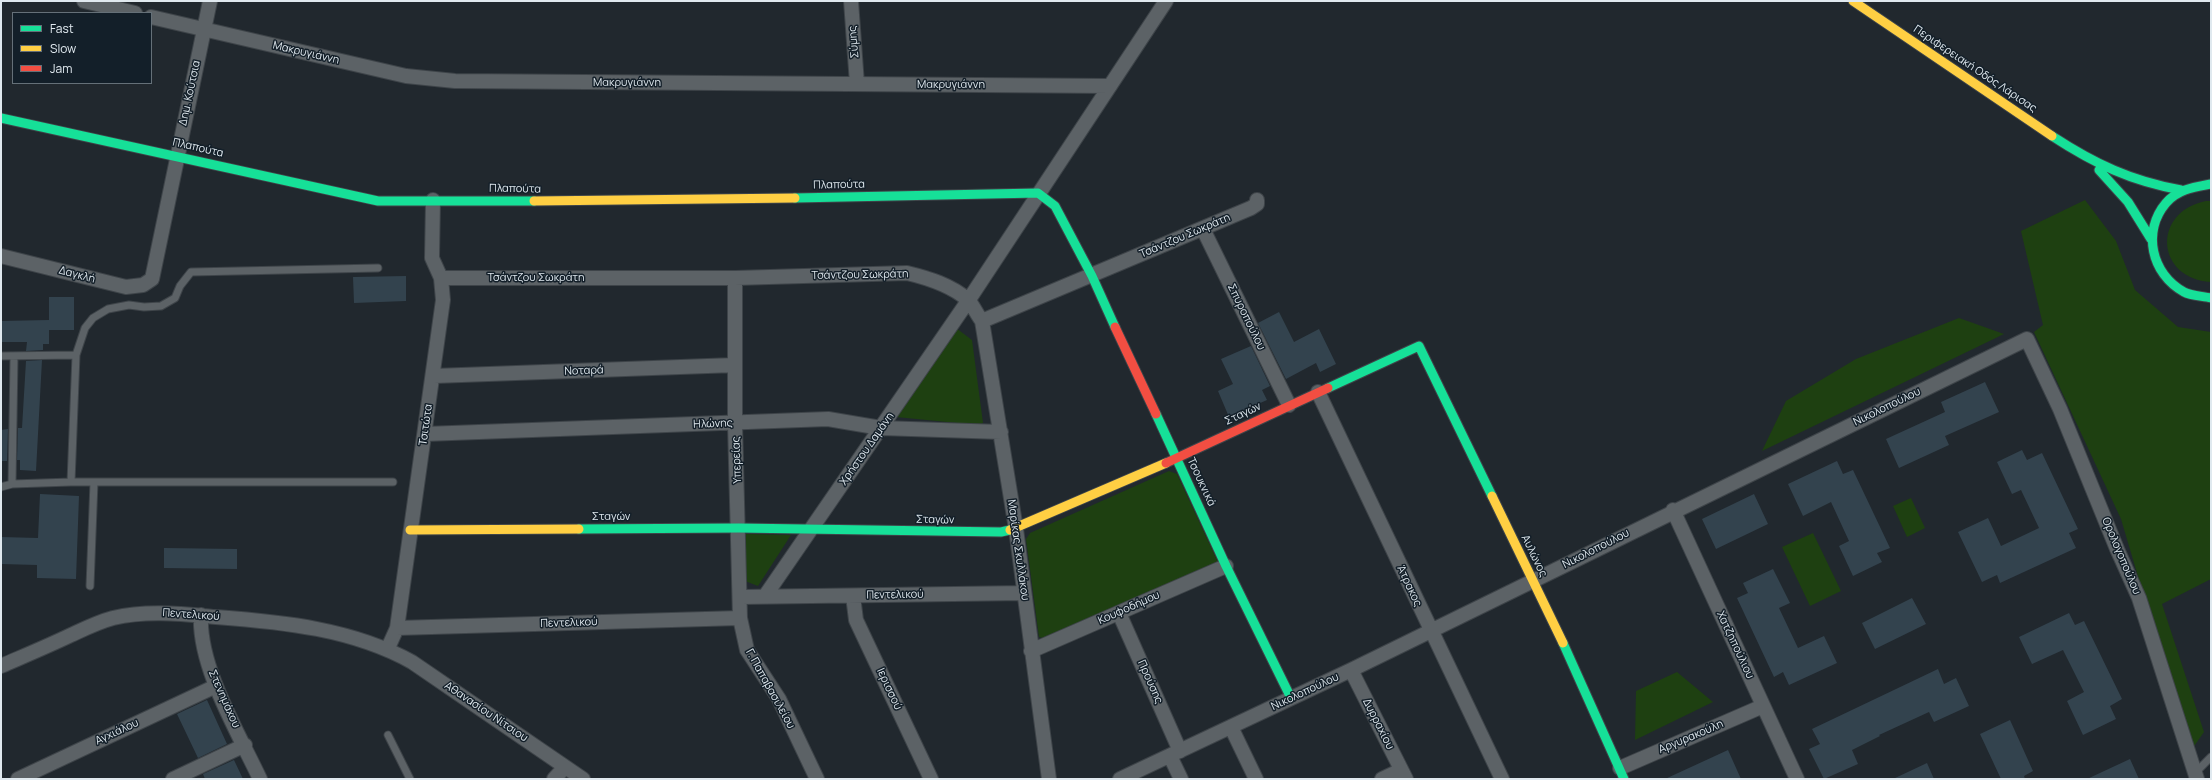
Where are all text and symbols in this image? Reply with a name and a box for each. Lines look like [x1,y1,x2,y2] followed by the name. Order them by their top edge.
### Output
[12,12,152,84] legend
[50,20,74,37] text: Fast
[1911,23,2039,115] street label: Περιφερειακή Οδός Λάρισας
[846,25,862,59] street label: Σύμης
[271,39,341,67] street label: Μακρυγιάννη
[50,40,76,57] text: Slow
[177,59,203,127] street label: Δημ. Κούτσια
[50,60,72,77] text: Jam
[593,76,661,90] street label: Μακρυγιάννη
[917,78,985,92] street label: Μακρυγιάννη
[171,136,225,160] street label: Πλαπούτα
[813,178,865,192] street label: Πλαπούτα
[489,182,541,196] street label: Πλαπούτα
[1138,211,1232,261] street label: Τσάντζου Σωκράτη
[57,264,97,286] street label: Δαγκλή
[811,268,909,282] street label: Τσάντζου Σωκράτη
[487,271,585,285] street label: Τσάντζου Σωκράτη
[1224,282,1268,352] street label: Σπυροπούλου
[564,364,604,378] street label: Νοταρά
[1851,385,1923,429] street label: Νικολοπούλου
[1223,400,1263,428] street label: Σταγών
[417,403,435,447] street label: Τσιτώτα
[837,410,897,488] street label: Χρήστου Δαμάνη
[693,417,733,431] street label: Ηλώνης
[730,436,744,484] street label: Υπερείας
[1184,456,1218,508] street label: Τσουκνικά
[1004,499,1032,601] street label: Μαρίκας Σκυλλάκου
[592,510,630,524] street label: Σταγών
[916,513,954,527] street label: Σταγών
[2099,515,2143,597] street label: Ορολογοπούλου
[1560,527,1632,571] street label: Νικολοπούλου
[1518,533,1550,579] street label: Αυλώνος
[1394,563,1424,609] street label: Άτρακος
[866,588,924,602] street label: Πεντελικού
[1096,589,1162,627] street label: Κουφοδήμου
[162,606,220,624] street label: Πεντελικού
[1714,609,1756,681] street label: Χατζηπούλιου
[540,615,598,631] street label: Πεντελικού
[743,647,797,731] street label: Γ. Παπαβασιλείου
[1135,658,1165,706] street label: Προύσης
[874,666,904,712] street label: Ιερισσού
[205,668,243,730] street label: Στενημάχου
[1269,671,1341,713] street label: Νικολοπούλου
[442,679,530,745] street label: Αθανασίου Νίτσιου
[1360,696,1396,752] street label: Δυρραχίου
[93,716,141,748] street label: Αγχιάλου
[1657,717,1725,757] street label: Αργυρακούλη

